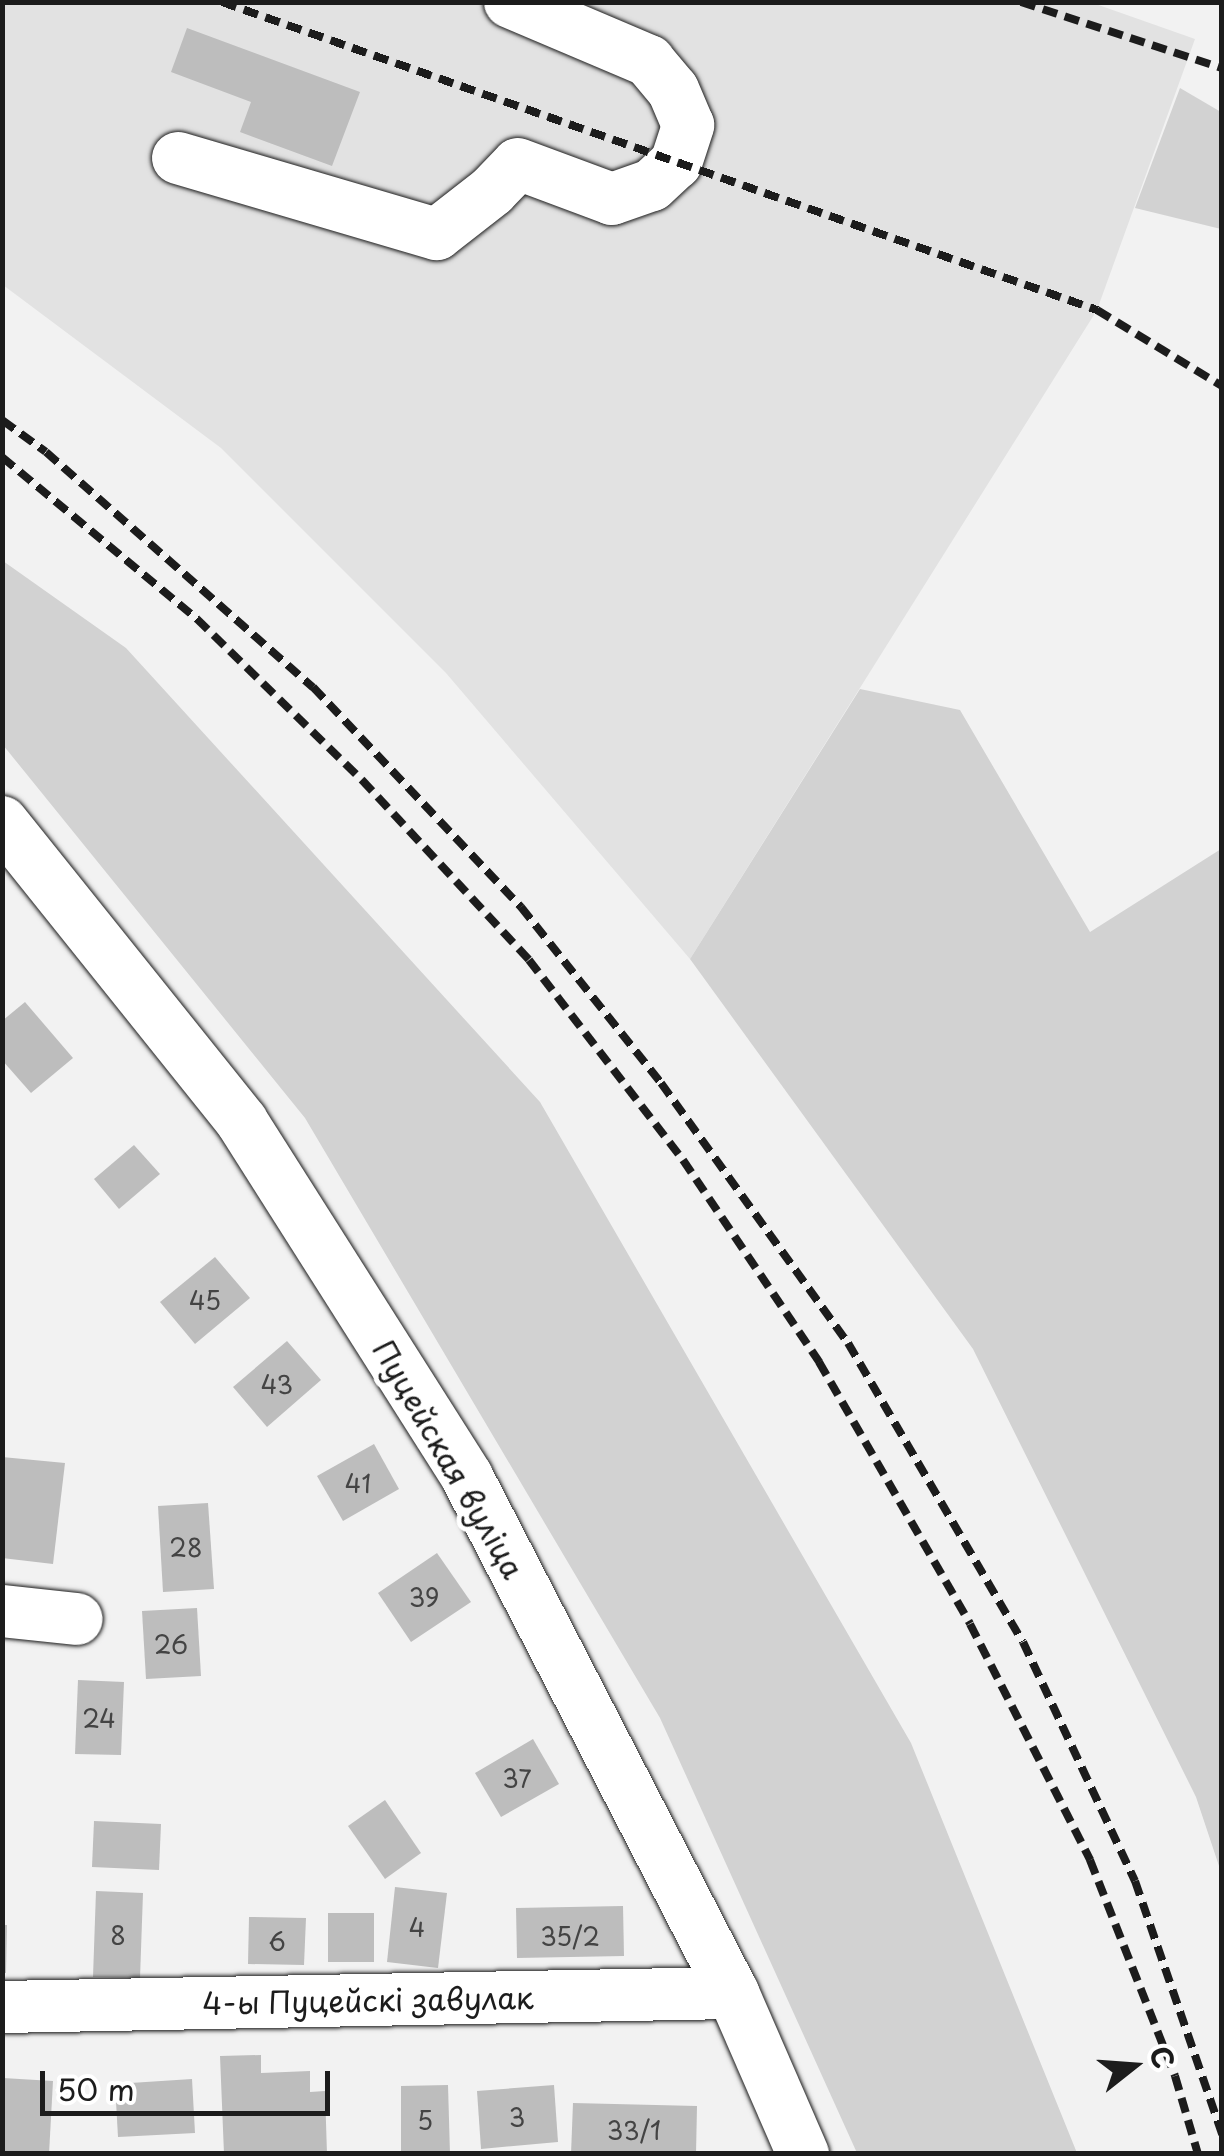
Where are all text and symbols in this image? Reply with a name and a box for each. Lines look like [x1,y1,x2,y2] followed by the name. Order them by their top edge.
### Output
[189,1285,221,1315] house number: 45
[366,1333,532,1585] street label: Пуцейская вуліца
[261,1369,293,1399] house number: 43
[345,1468,371,1498] house number: 41
[169,1532,203,1562] house number: 28
[409,1582,439,1612] house number: 39
[154,1629,188,1659] house number: 26
[82,1703,116,1733] house number: 24
[502,1763,532,1793] house number: 37
[409,1912,425,1942] house number: 4
[110,1920,126,1950] house number: 8
[540,1921,600,1951] house number: 35/2
[268,1926,286,1956] house number: 6
[201,1979,535,2021] street label: 4-ы Пуцейскі завулак
[1084,2016,1184,2116] north arrow
[1140,2041,1187,2073] text: С
[45,2051,335,2113] scale bar
[57,2066,135,2111] text: 50 m
[509,2102,525,2132] house number: 3
[417,2105,433,2135] house number: 5
[607,2115,661,2145] house number: 33/1

